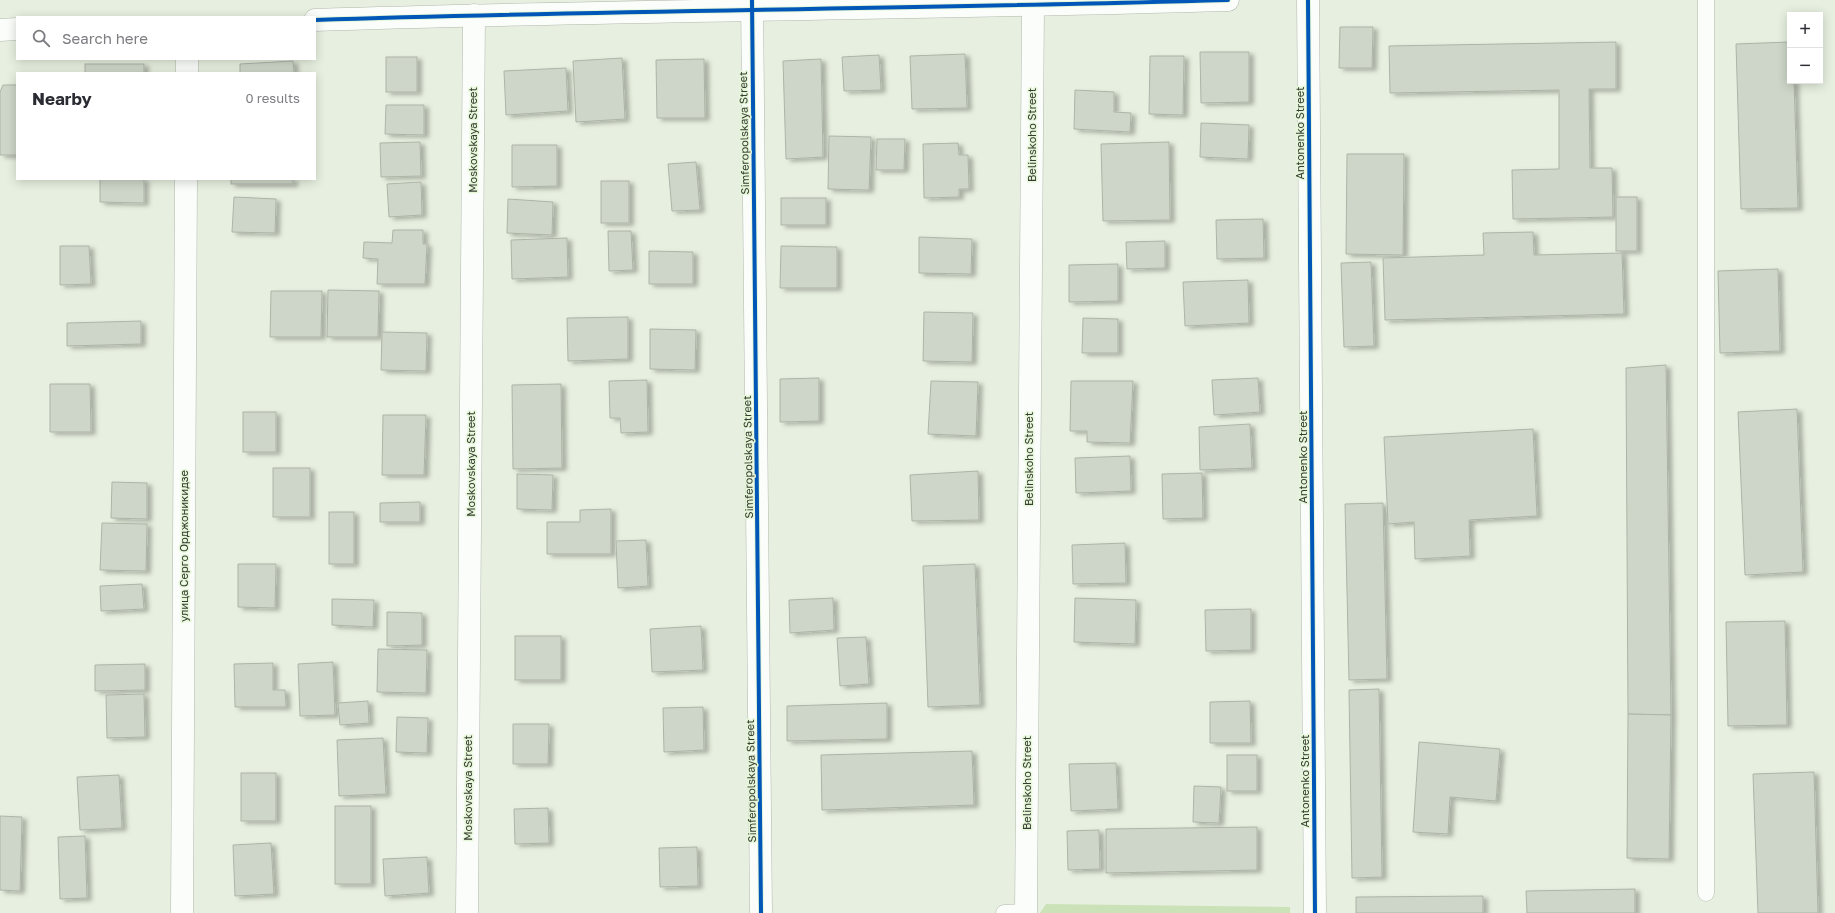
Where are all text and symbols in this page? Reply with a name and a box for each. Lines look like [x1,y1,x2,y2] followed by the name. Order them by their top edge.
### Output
[1787,12,1823,84] map controls
[1787,12,1823,48] button: +
[16,16,316,60] search box
[30,27,52,49] icon: search
[62,29,148,47] text: Search here
[1787,48,1823,84] button: −
[736,71,751,195] street label: Simferopolskaya Street
[466,87,479,193] street label: Moskovskaya Street
[1293,87,1306,179] street label: Antonenko Street
[32,88,92,109] text: Nearby
[1025,88,1038,182] street label: Belinskoho Street
[245,90,300,106] text: 0 results
[740,395,755,519] street label: Simferopolskaya Street
[464,411,477,517] street label: Moskovskaya Street
[1296,411,1309,503] street label: Antonenko Street
[1022,412,1035,506] street label: Belinskoho Street
[177,470,190,622] street label: улица Серго Орджоникидзе
[743,719,758,843] street label: Simferopolskaya Street
[461,735,474,841] street label: Moskovskaya Street
[1298,735,1311,827] street label: Antonenko Street
[1020,736,1033,830] street label: Belinskoho Street

